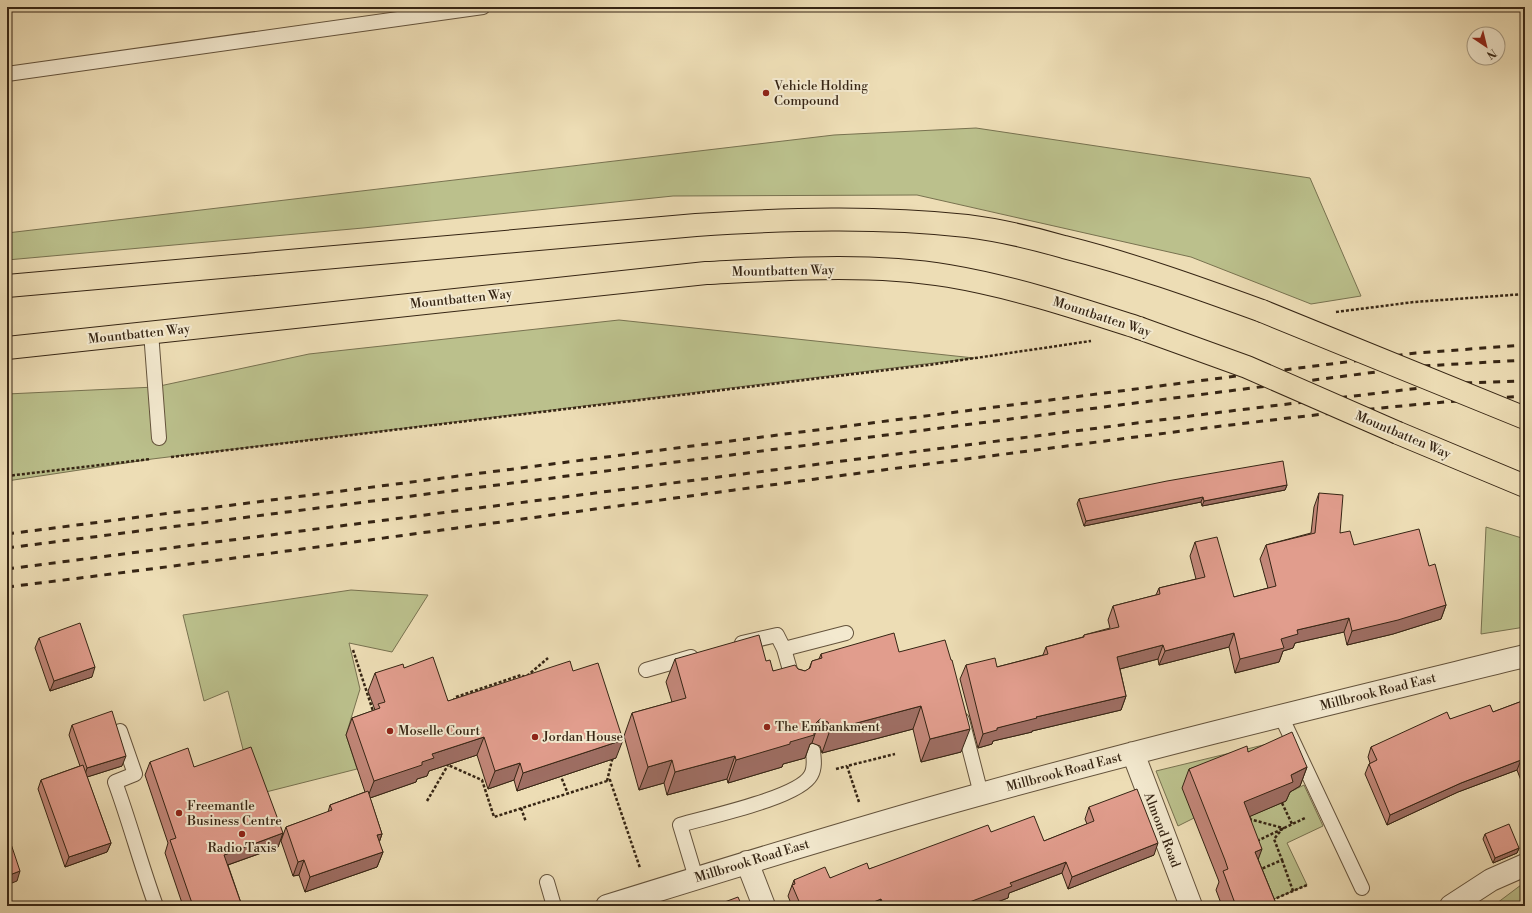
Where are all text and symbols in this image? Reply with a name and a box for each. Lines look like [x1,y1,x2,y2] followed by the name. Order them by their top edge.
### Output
[1466,26,1506,66] north arrow
[1483,45,1499,62] text: N
[773,78,868,109] place label: Vehicle Holding Compound
[761,88,771,98] marker: Vehicle Holding Compound
[732,262,835,280] street label: Mountbatten Way
[409,286,514,312] street label: Mountbatten Way
[1051,294,1154,341] street label: Mountbatten Way
[87,321,192,347] street label: Mountbatten Way
[1353,408,1454,463] street label: Mountbatten Way
[1318,670,1438,714] street label: Millbrook Road East
[775,719,880,735] place label: The Embankment
[762,722,772,732] marker: The Embankment
[398,723,481,739] place label: Moselle Court
[385,726,395,736] marker: Moselle Court
[542,729,624,745] place label: Jordan House
[530,732,540,742] marker: Jordan House
[1004,749,1124,795] street label: Millbrook Road East
[1140,789,1184,871] street label: Almond Road
[186,798,282,829] place label: Freemantle Business Centre
[174,808,184,818] marker: Freemantle Business Centre
[237,829,247,839] marker: Radio Taxis
[693,836,812,886] street label: Millbrook Road East
[207,840,277,856] place label: Radio Taxis

